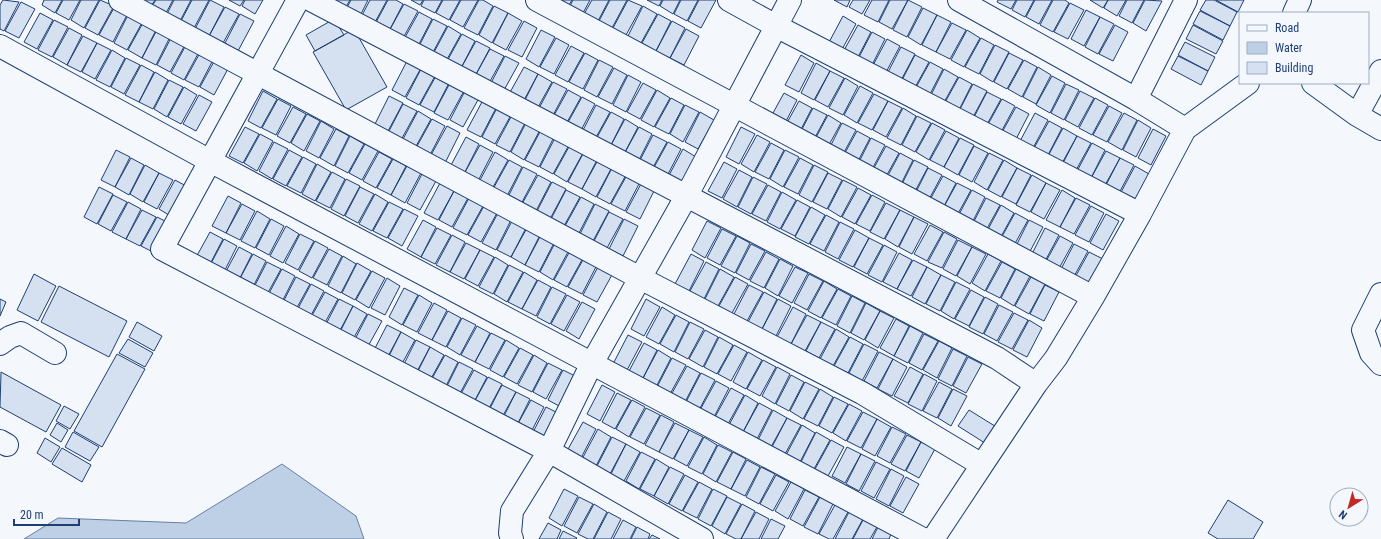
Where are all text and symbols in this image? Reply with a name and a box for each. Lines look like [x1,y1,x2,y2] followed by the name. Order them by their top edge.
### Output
[1239,12,1369,84] legend
[1275,21,1299,35] text: Road
[1275,41,1303,55] text: Water
[1275,61,1313,75] text: Building
[1329,487,1369,527] north arrow
[14,501,79,527] scale bar
[1336,507,1350,522] text: N
[20,508,44,522] text: 20 m

